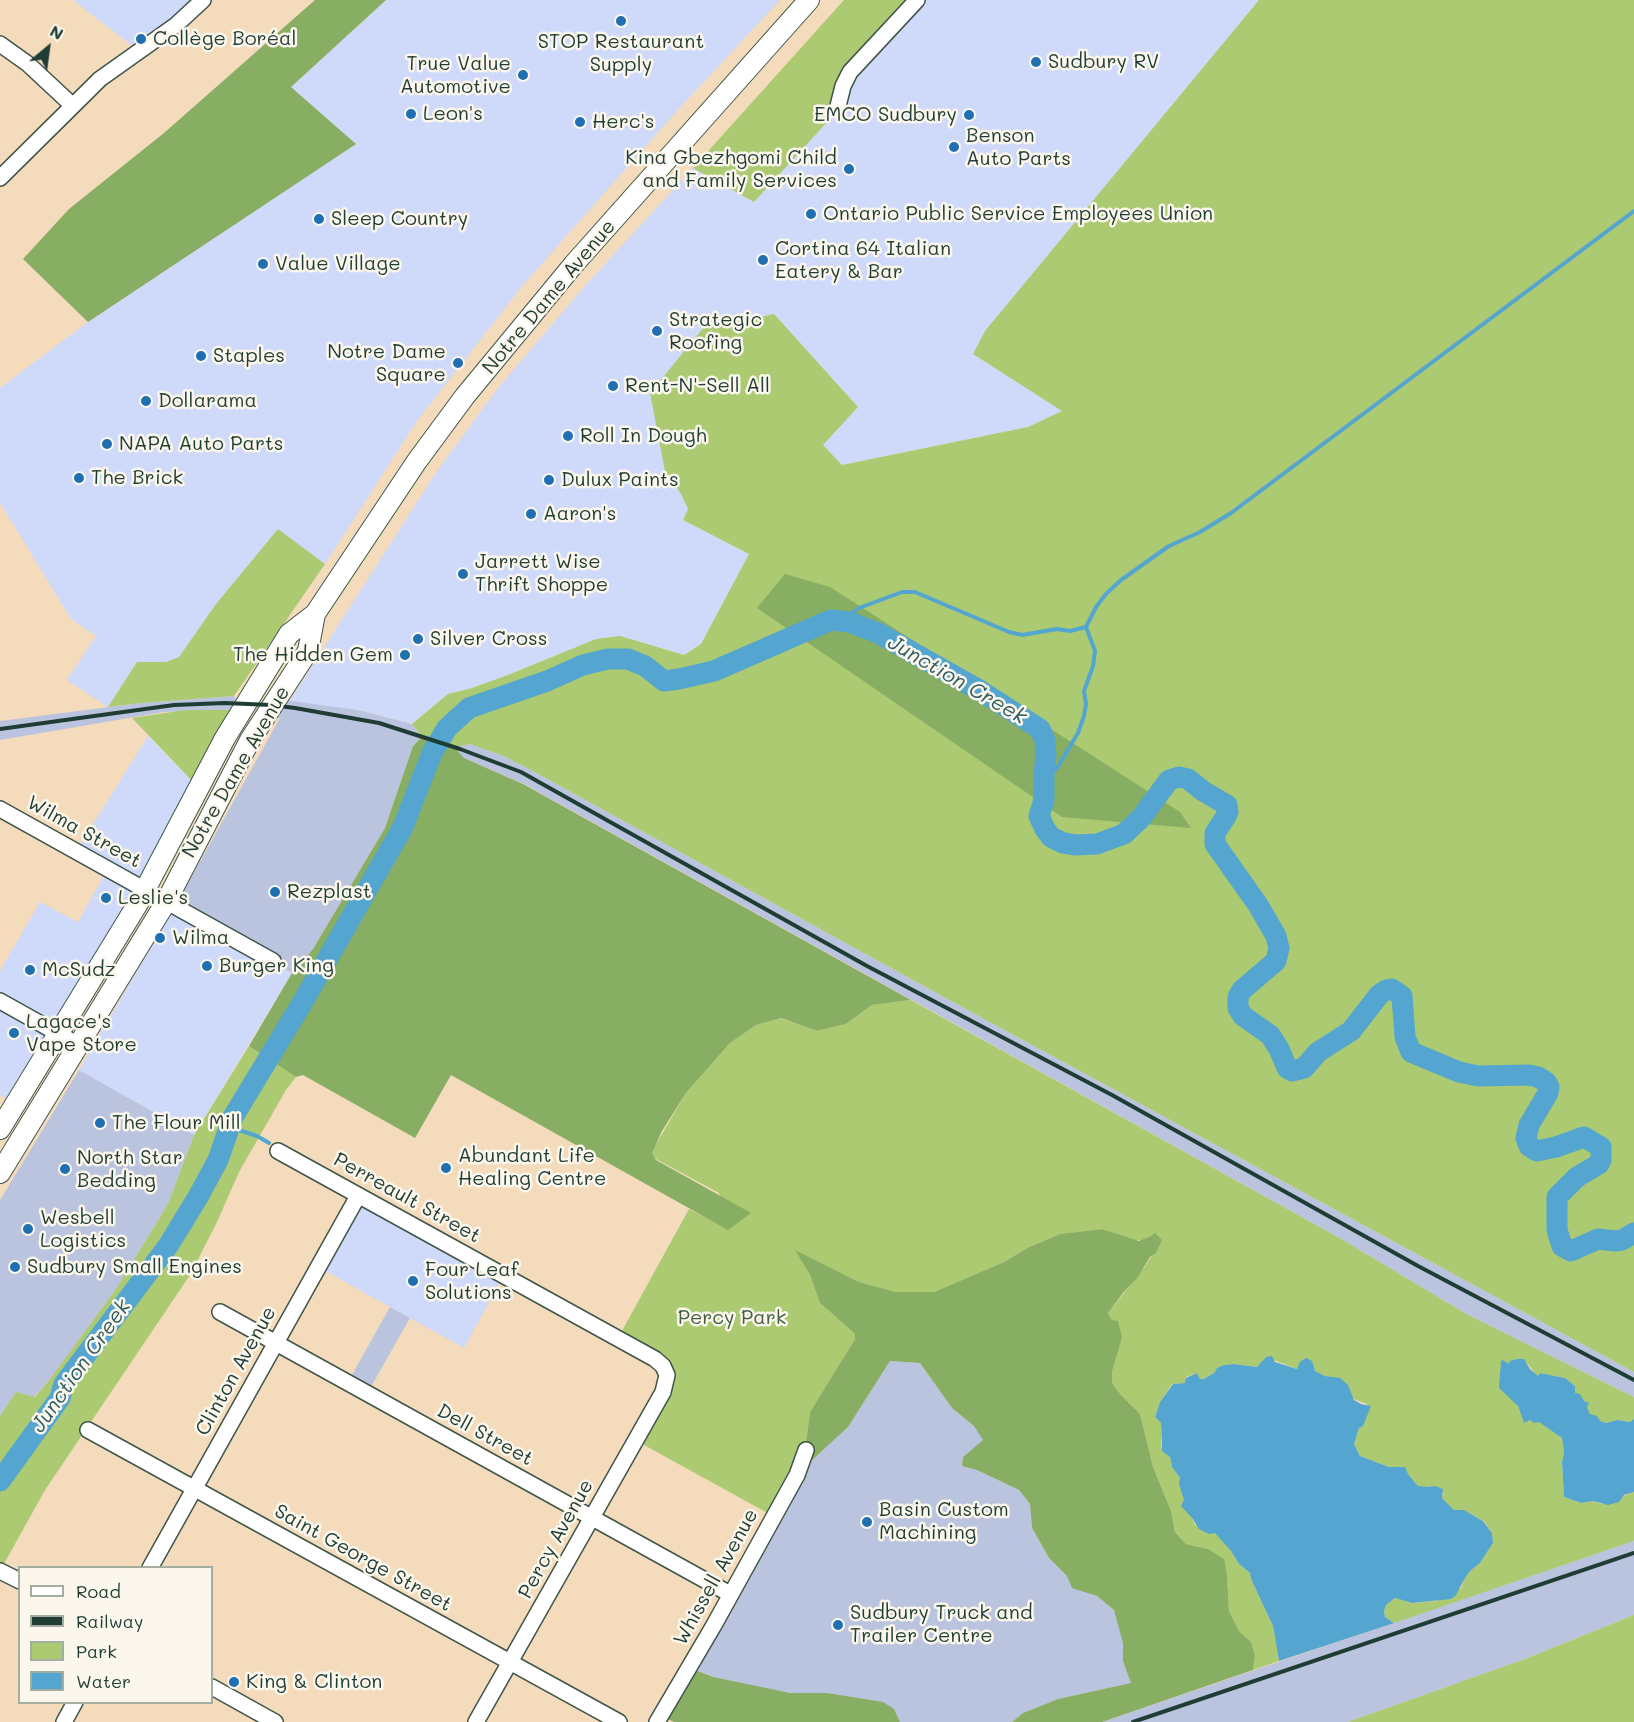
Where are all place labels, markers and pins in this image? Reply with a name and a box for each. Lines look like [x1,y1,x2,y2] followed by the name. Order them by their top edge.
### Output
[614,14,628,28] marker: STOP Restaurant Supply
[153,27,297,51] place label: Collège Boréal
[538,30,704,77] place label: STOP Restaurant Supply
[134,32,148,46] marker: Collège Boréal
[1048,50,1159,74] place label: Sudbury RV
[400,52,511,99] place label: True Value Automotive
[1029,55,1043,69] marker: Sudbury RV
[516,68,530,82] marker: True Value Automotive
[423,102,483,126] place label: Leon's
[814,103,957,127] place label: EMCO Sudbury
[404,107,418,121] marker: Leon's
[962,108,976,122] marker: EMCO Sudbury
[592,110,655,134] place label: Herc's
[573,115,587,129] marker: Herc's
[966,124,1071,171] place label: Benson Auto Parts
[947,140,961,154] marker: Benson Auto Parts
[625,146,837,193] place label: Kina Gbezhgomi Child and Family Services
[842,162,856,176] marker: Kina Gbezhgomi Child and Family Services
[823,202,1213,226] place label: Ontario Public Service Employees Union
[331,207,468,231] place label: Sleep Country
[804,207,818,221] marker: Ontario Public Service Employees Union
[312,212,326,226] marker: Sleep Country
[775,237,951,284] place label: Cortina 64 Italian Eatery & Bar
[275,252,401,276] place label: Value Village
[756,253,770,267] marker: Cortina 64 Italian Eatery & Bar
[256,257,270,271] marker: Value Village
[669,308,762,355] place label: Strategic Roofing
[650,324,664,338] marker: Strategic Roofing
[327,340,446,387] place label: Notre Dame Square
[213,344,285,368] place label: Staples
[194,349,208,363] marker: Staples
[451,356,465,370] marker: Notre Dame Square
[625,374,770,398] place label: Rent-N'-Sell All
[606,379,620,393] marker: Rent-N'-Sell All
[158,389,257,413] place label: Dollarama
[139,394,153,408] marker: Dollarama
[580,424,707,448] place label: Roll In Dough
[561,429,575,443] marker: Roll In Dough
[119,432,284,456] place label: NAPA Auto Parts
[100,437,114,451] marker: NAPA Auto Parts
[91,466,183,490] place label: The Brick
[561,468,679,492] place label: Dulux Paints
[72,471,86,485] marker: The Brick
[542,473,556,487] marker: Dulux Paints
[543,502,616,526] place label: Aaron's
[524,507,538,521] marker: Aaron's
[475,550,608,597] place label: Jarrett Wise Thrift Shoppe
[456,567,470,581] marker: Jarrett Wise Thrift Shoppe
[430,627,547,651] place label: Silver Cross
[411,632,425,646] marker: Silver Cross
[233,643,393,667] place label: The Hidden Gem
[398,648,412,662] marker: The Hidden Gem
[287,880,372,904] place label: Rezplast
[268,885,282,899] marker: Rezplast
[118,886,188,910] place label: Leslie's
[99,891,113,905] marker: Leslie's
[172,926,229,950] place label: Wilma
[153,931,167,945] marker: Wilma
[219,954,334,978] place label: Burger King
[42,958,116,982] place label: McSudz
[200,959,214,973] marker: Burger King
[23,963,37,977] marker: McSudz
[26,1010,137,1057] place label: Lagace's Vape Store
[7,1026,21,1040] marker: Lagace's Vape Store
[112,1111,241,1135] place label: The Flour Mill
[93,1116,107,1130] marker: The Flour Mill
[458,1144,606,1191] place label: Abundant Life Healing Centre
[77,1146,183,1193] place label: North Star Bedding
[439,1161,453,1175] marker: Abundant Life Healing Centre
[58,1162,72,1176] marker: North Star Bedding
[40,1206,126,1253] place label: Wesbell Logistics
[21,1222,35,1236] marker: Wesbell Logistics
[27,1255,242,1279] place label: Sudbury Small Engines
[425,1258,519,1305] place label: Four Leaf Solutions
[8,1260,22,1274] marker: Sudbury Small Engines
[406,1274,420,1288] marker: Four Leaf Solutions
[879,1498,1009,1545] place label: Basin Custom Machining
[860,1515,874,1529] marker: Basin Custom Machining
[850,1601,1033,1648] place label: Sudbury Truck and Trailer Centre
[831,1618,845,1632] marker: Sudbury Truck and Trailer Centre
[246,1670,382,1694] place label: King & Clinton
[227,1675,241,1689] marker: King & Clinton

